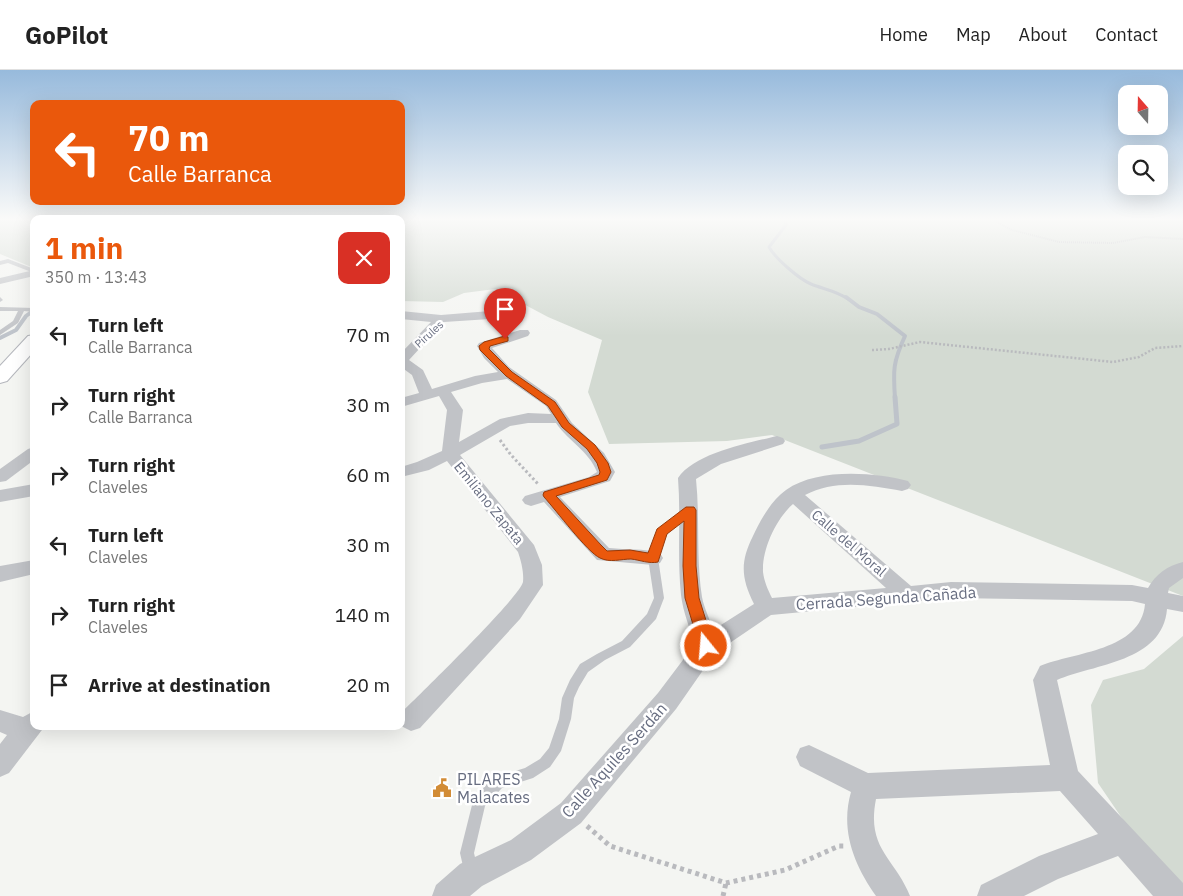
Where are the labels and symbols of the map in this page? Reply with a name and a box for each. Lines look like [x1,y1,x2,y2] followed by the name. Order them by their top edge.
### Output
[1118,85,1168,135] north arrow
[484,288,526,339] pin
[412,317,446,351] street label: Pirules
[450,458,528,548] street label: Emiliano Zapata
[808,506,890,580] street label: Calle del Moral
[795,582,977,614] street label: Cerrada Segunda Cañada
[679,619,731,671] position arrow
[557,698,671,822] street label: Calle Aquiles Serdán
[457,769,530,807] place label: PILARES Malacates
[431,777,453,799] public building icon: PILARES Malacates

